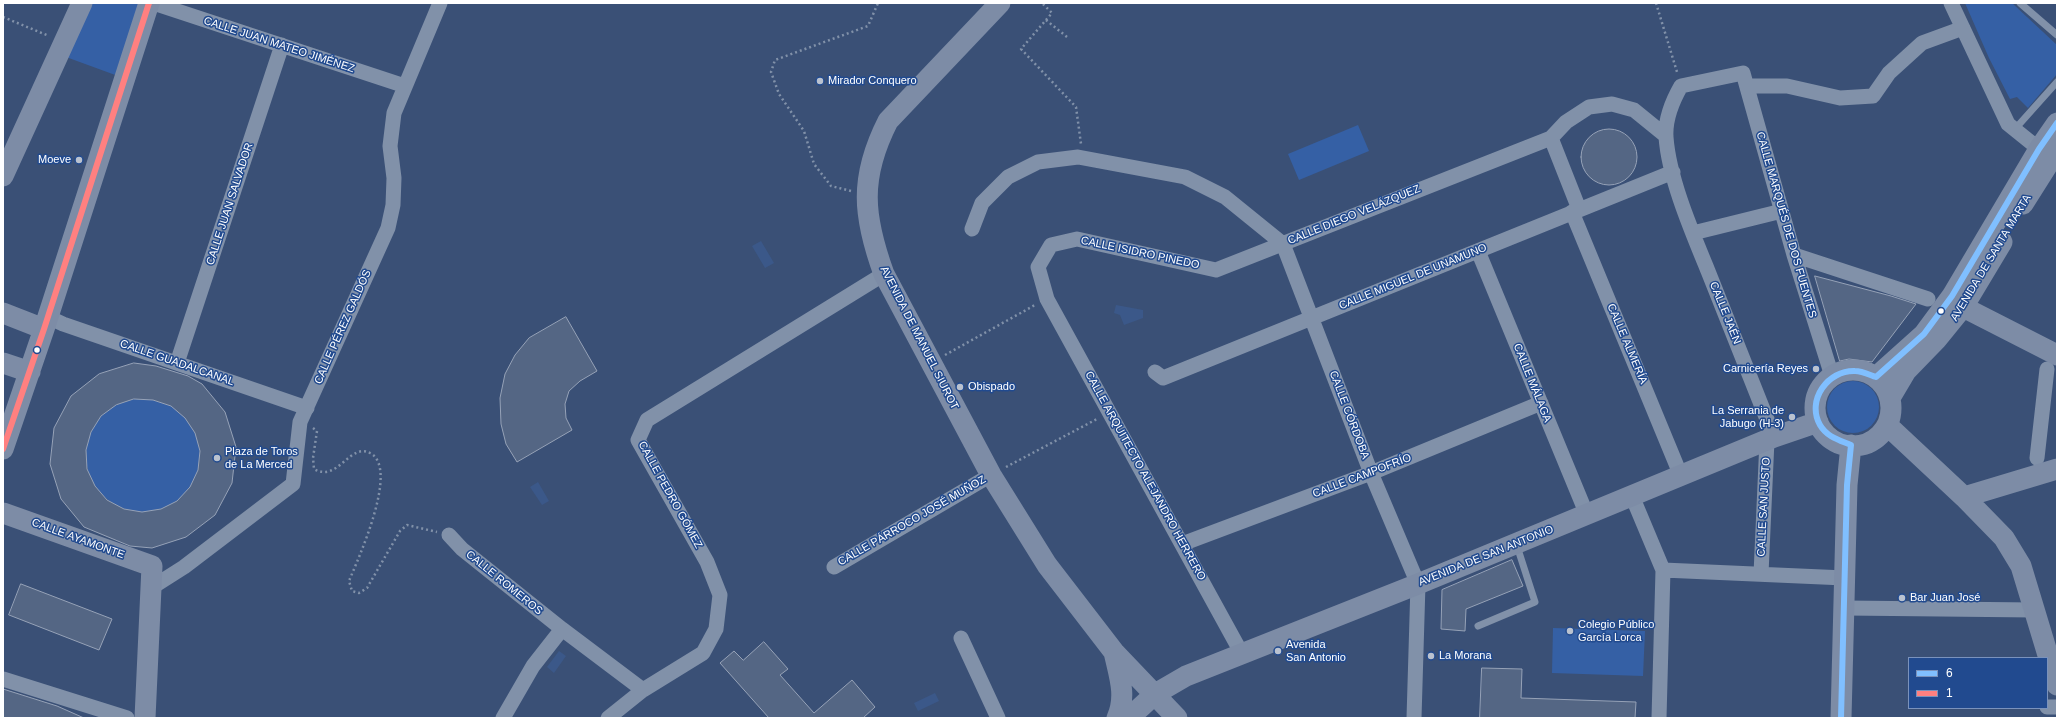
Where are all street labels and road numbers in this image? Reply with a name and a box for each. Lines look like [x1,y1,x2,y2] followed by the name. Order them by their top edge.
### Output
[202,14,356,76] street label: CALLE JUAN MATEO JIMÉNEZ
[1753,130,1819,320] street label: CALLE MARQUÉS DE DOS FUENTES
[204,141,256,267] street label: CALLE JUAN SALVADOR
[1286,182,1422,248] street label: CALLE DIEGO VELÁZQUEZ
[1948,192,2034,324] street label: AVENIDA DE SANTA MARTA
[1079,234,1201,272] street label: CALLE ISIDRO PINEDO
[1337,241,1489,313] street label: CALLE MIGUEL DE UNAMUNO
[877,264,961,412] street label: AVENIDA DE MANUEL SIUROT
[312,268,374,386] street label: CALLE PÉREZ GALDÓS
[1707,280,1743,346] street label: CALLE JAÉN
[1604,302,1650,386] street label: CALLE ALMERÍA
[118,337,236,389] street label: CALLE GUADALCANAL
[1510,342,1554,424] street label: CALLE MÁLAGA
[1082,369,1208,583] street label: CALLE ARQUITECTO ALEJANDRO HERRERO
[1326,369,1372,461] street label: CALLE CÓRDOBA
[635,439,705,551] street label: CALLE PEDRO GÓMEZ
[1311,451,1413,501] street label: CALLE CAMPOFRÍO
[1755,457,1773,557] street label: CALLE SAN JUSTO
[836,473,988,569] street label: CALLE PÁRROCO JOSÉ MUÑOZ
[30,516,126,562] street label: CALLE AYAMONTE
[1417,523,1555,589] street label: AVENIDA DE SAN ANTONIO
[463,548,545,618] street label: CALLE ROMEROS

